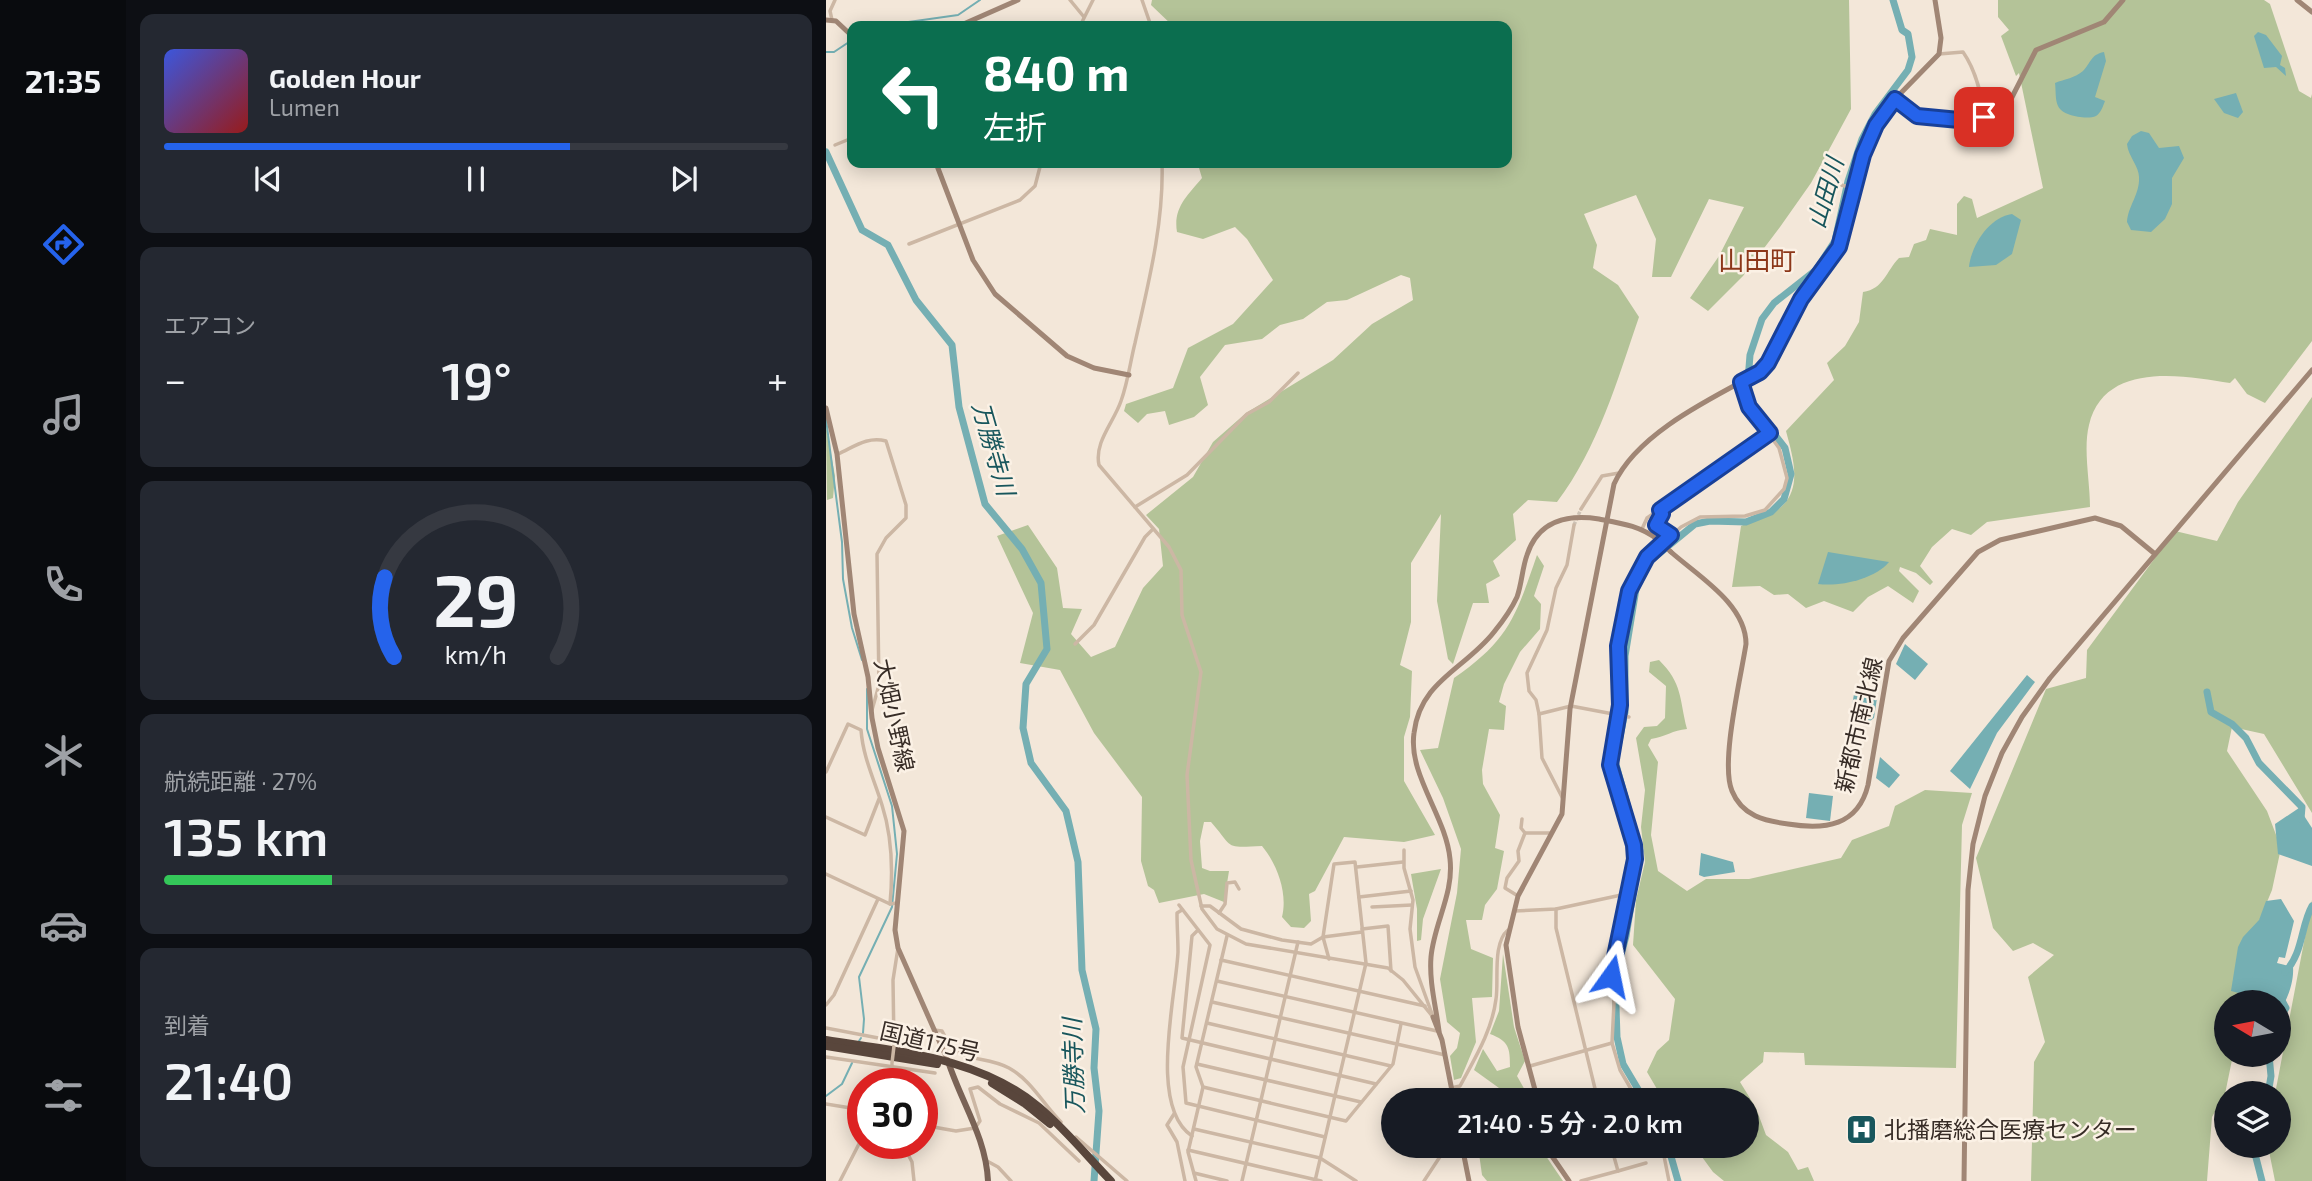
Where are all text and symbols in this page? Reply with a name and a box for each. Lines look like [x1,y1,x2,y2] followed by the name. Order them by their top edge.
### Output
[983,42,1129,101] text: 840 m
[868,49,959,140] icon: left
[25,61,101,99] text: 21:35
[269,62,421,93] text: Golden Hour
[1954,87,2014,147] pin
[269,93,340,121] text: Lumen
[1965,98,2003,136] icon: arrive
[983,107,1047,145] text: 左折
[1801,151,1849,231] water label: 山田川
[249,160,287,198] icon: previous
[457,160,495,198] icon: pause
[665,160,703,198] icon: next
[39,220,88,269] icon: directions
[1718,244,1796,275] district label: 山田町
[164,311,256,339] text: エアコン
[441,348,512,410] text: 19°
[164,356,186,402] text: −
[767,356,788,402] text: +
[39,390,88,439] icon: music
[967,398,1022,502] water label: 万勝寺川
[433,554,519,642] text: 29
[39,560,88,609] icon: phone
[445,638,507,668] text: km/h
[1829,654,1887,795] street label: 新都市南北線
[869,656,921,774] street label: 大畑小野線
[39,731,88,780] icon: climate
[164,767,317,795] text: 航続距離 · 27%
[164,804,328,866] text: 135 km
[39,901,88,950] icon: car
[1574,939,1648,1013] position arrow
[2214,990,2291,1068] north arrow
[2214,990,2291,1158] map controls
[164,1011,210,1039] text: 到着
[1056,1015,1089,1115] water label: 万勝寺川
[877,1016,983,1066] street label: 国道175号
[164,1048,293,1110] text: 21:40
[847,1068,938,1159] speed limit sign: 30
[39,1071,88,1120] icon: filters
[2214,1081,2291,1158] button: layers
[1457,1107,1683,1138] text: 21:40 · 5 分 · 2.0 km
[1844,1113,1878,1147] hospital icon: 北播磨総合医療センター
[1884,1115,2137,1143] place label: 北播磨総合医療センター

